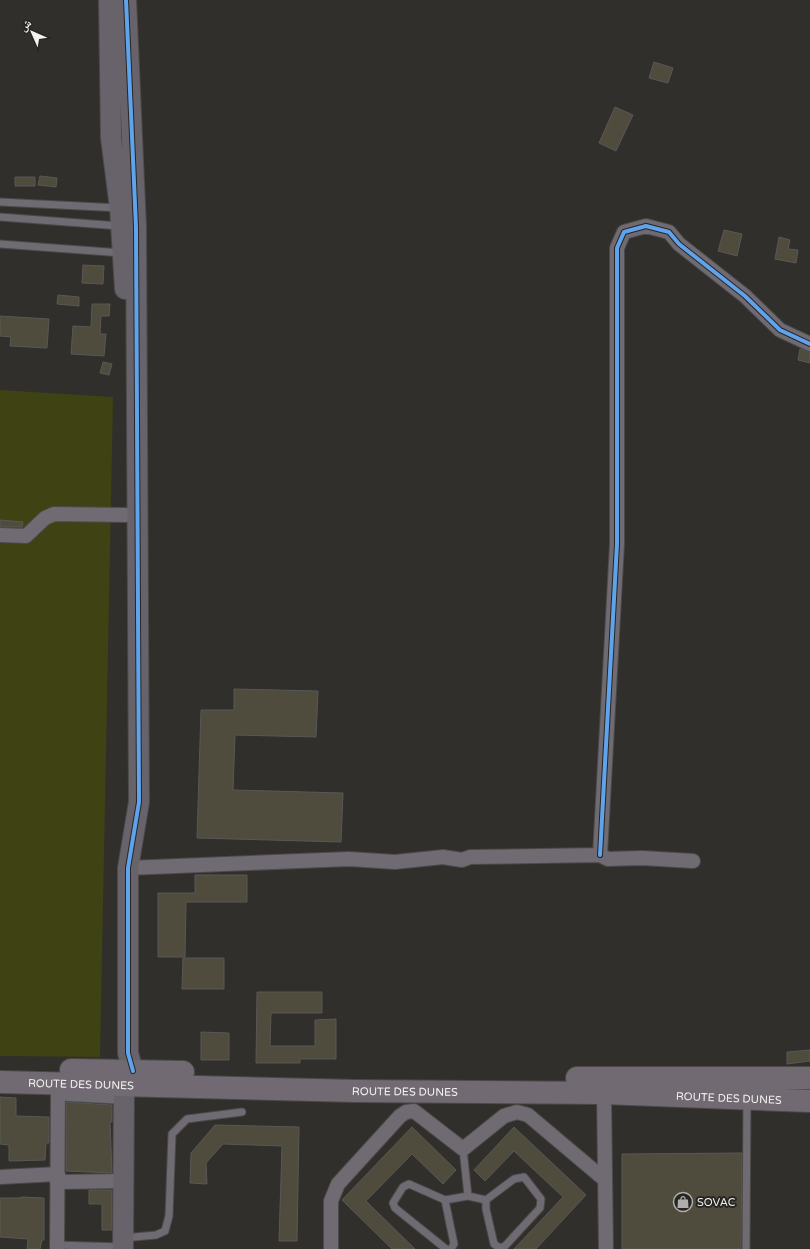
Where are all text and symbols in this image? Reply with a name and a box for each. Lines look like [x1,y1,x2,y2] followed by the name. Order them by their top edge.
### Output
[12,12,52,52] north arrow
[17,16,35,35] text: ش
[28,1077,134,1092] street label: ROUTE DES DUNES
[352,1085,458,1099] street label: ROUTE DES DUNES
[676,1090,782,1107] street label: ROUTE DES DUNES
[672,1191,694,1213] shop icon: SOVAC
[697,1196,736,1209] place label: SOVAC

